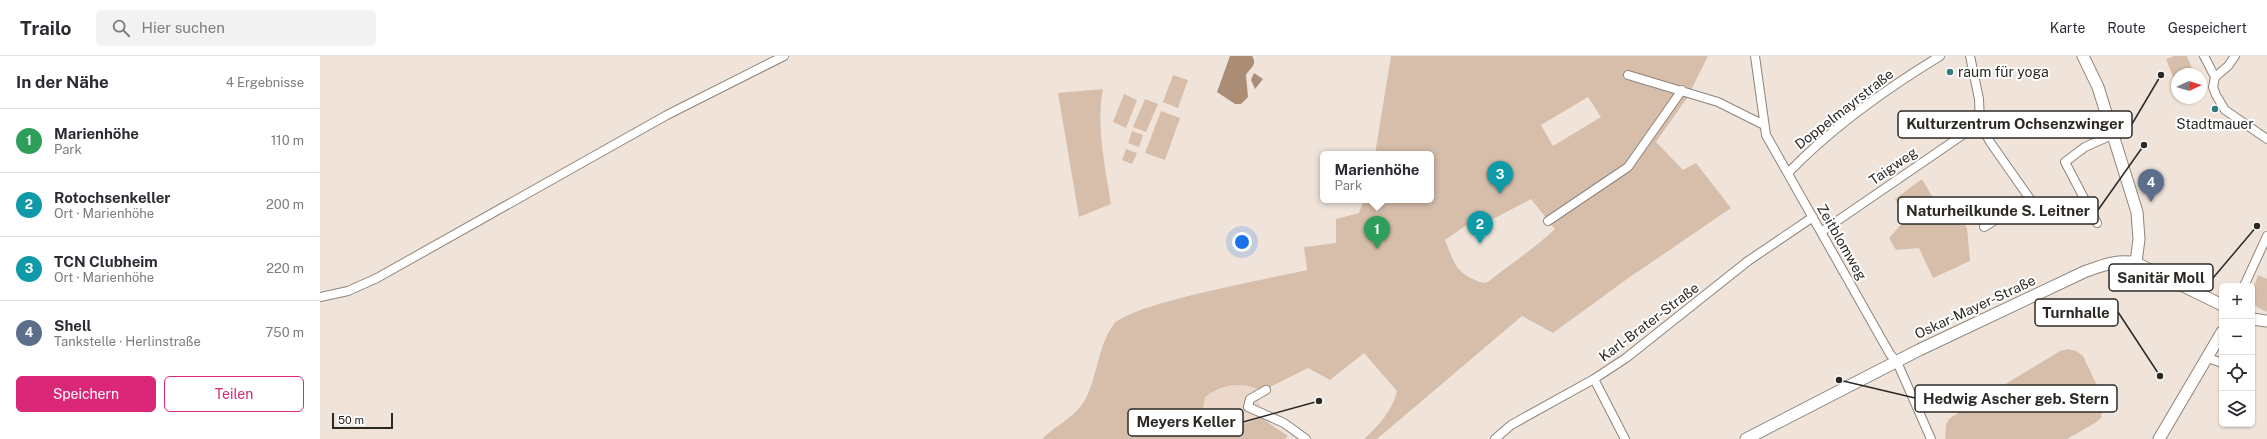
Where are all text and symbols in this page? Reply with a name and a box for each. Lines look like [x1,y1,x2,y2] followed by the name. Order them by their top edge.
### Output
[96,10,376,46] search box
[20,17,72,39] text: Trailo
[110,17,132,39] icon: search
[142,19,225,36] text: Hier suchen
[2050,20,2085,36] text: Karte
[2107,20,2146,36] text: Route
[2168,20,2247,36] text: Gespeichert
[1958,64,2049,80] place label: raum für yoga
[1792,66,1896,152] street label: Doppelmayrstraße
[1945,67,1955,77] marker: raum für yoga
[2171,68,2207,104] north arrow
[16,72,109,92] text: In der Nähe
[226,75,304,90] text: 4 Ergebnisse
[2210,104,2220,114] marker: Stadtmauer
[1898,111,2132,138] callout: Kulturzentrum Ochsenzwinger
[1906,115,2124,132] text: Kulturzentrum Ochsenzwinger
[2176,116,2254,132] place label: Stadtmauer
[54,125,139,142] text: Marienhöhe
[26,133,32,148] text: 1
[271,133,304,148] text: 110 m
[54,142,82,157] text: Park
[1866,144,1920,188] street label: Taigweg
[1320,151,1434,203] popup
[1334,161,1420,178] text: Marienhöhe
[1487,161,1513,194] pin: 3
[2138,169,2164,202] pin: 4
[1334,178,1362,193] text: Park
[54,189,171,206] text: Rotochsenkeller
[25,197,33,212] text: 2
[266,197,304,212] text: 200 m
[1898,197,2098,224] callout: Naturheilkunde S. Leitner
[1814,201,1870,283] street label: Zeitblomweg
[1906,202,2090,219] text: Naturheilkunde S. Leitner
[54,206,154,221] text: Ort · Marienhöhe
[1467,211,1493,244] pin: 2
[1364,216,1390,249] pin: 1
[1232,232,1252,252] your location
[54,253,158,270] text: TCN Clubheim
[25,261,33,276] text: 3
[266,261,304,276] text: 220 m
[2109,264,2213,291] callout: Sanitär Moll
[2117,269,2205,286] text: Sanitär Moll
[54,270,154,285] text: Ort · Marienhöhe
[1912,272,2038,342] street label: Oskar-Mayer-Straße
[1596,279,1702,365] street label: Karl-Brater-Straße
[2219,283,2255,427] map controls
[2219,283,2255,319] button: +
[2035,299,2118,326] callout: Turnhalle
[2042,304,2110,321] text: Turnhalle
[54,317,92,334] text: Shell
[2219,319,2255,355] button: −
[25,325,33,340] text: 4
[266,325,304,340] text: 750 m
[54,334,201,349] text: Tankstelle · Herlinstraße
[2219,355,2255,391] button: locate
[16,376,156,412] button: Speichern
[164,376,304,412] button: Teilen
[1915,385,2117,412] callout: Hedwig Ascher geb. Stern
[1923,390,2109,407] text: Hedwig Ascher geb. Stern
[2219,391,2255,427] button: layers
[1128,409,1243,436] callout: Meyers Keller
[332,411,393,430] scale bar
[1136,413,1236,430] text: Meyers Keller
[338,414,364,426] text: 50 m

